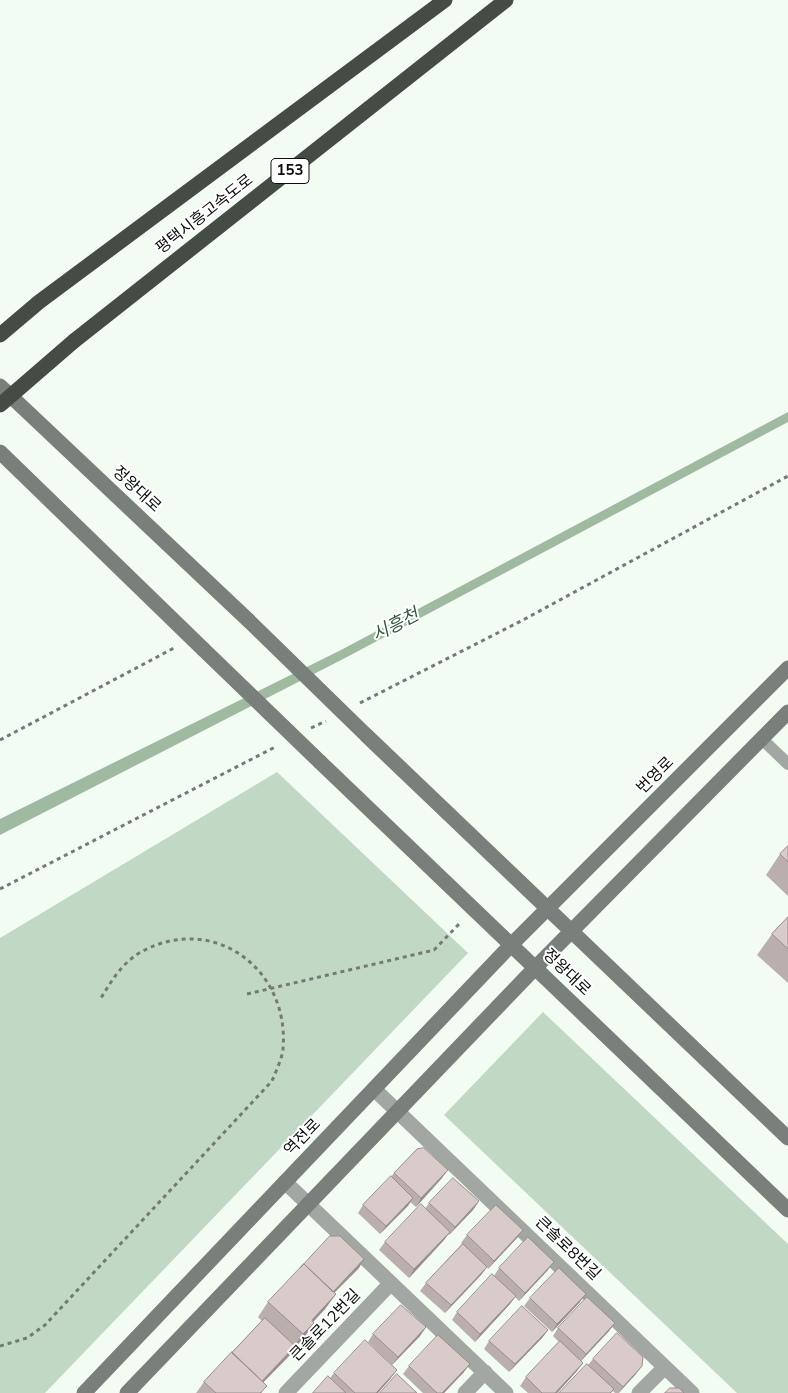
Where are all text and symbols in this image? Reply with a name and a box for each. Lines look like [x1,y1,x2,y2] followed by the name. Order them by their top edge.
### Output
[271,158,309,184] road number: 153
[153,171,257,259] street label: 평택시흥고속도로
[108,463,164,517] street label: 정왕대로
[369,605,423,647] water label: 시흥천
[634,754,678,798] street label: 번영로
[538,946,594,1000] street label: 정왕대로
[281,1115,325,1161] street label: 역전로
[530,1213,604,1285] street label: 큰솔로8번길
[287,1286,365,1366] street label: 큰솔로12번길

